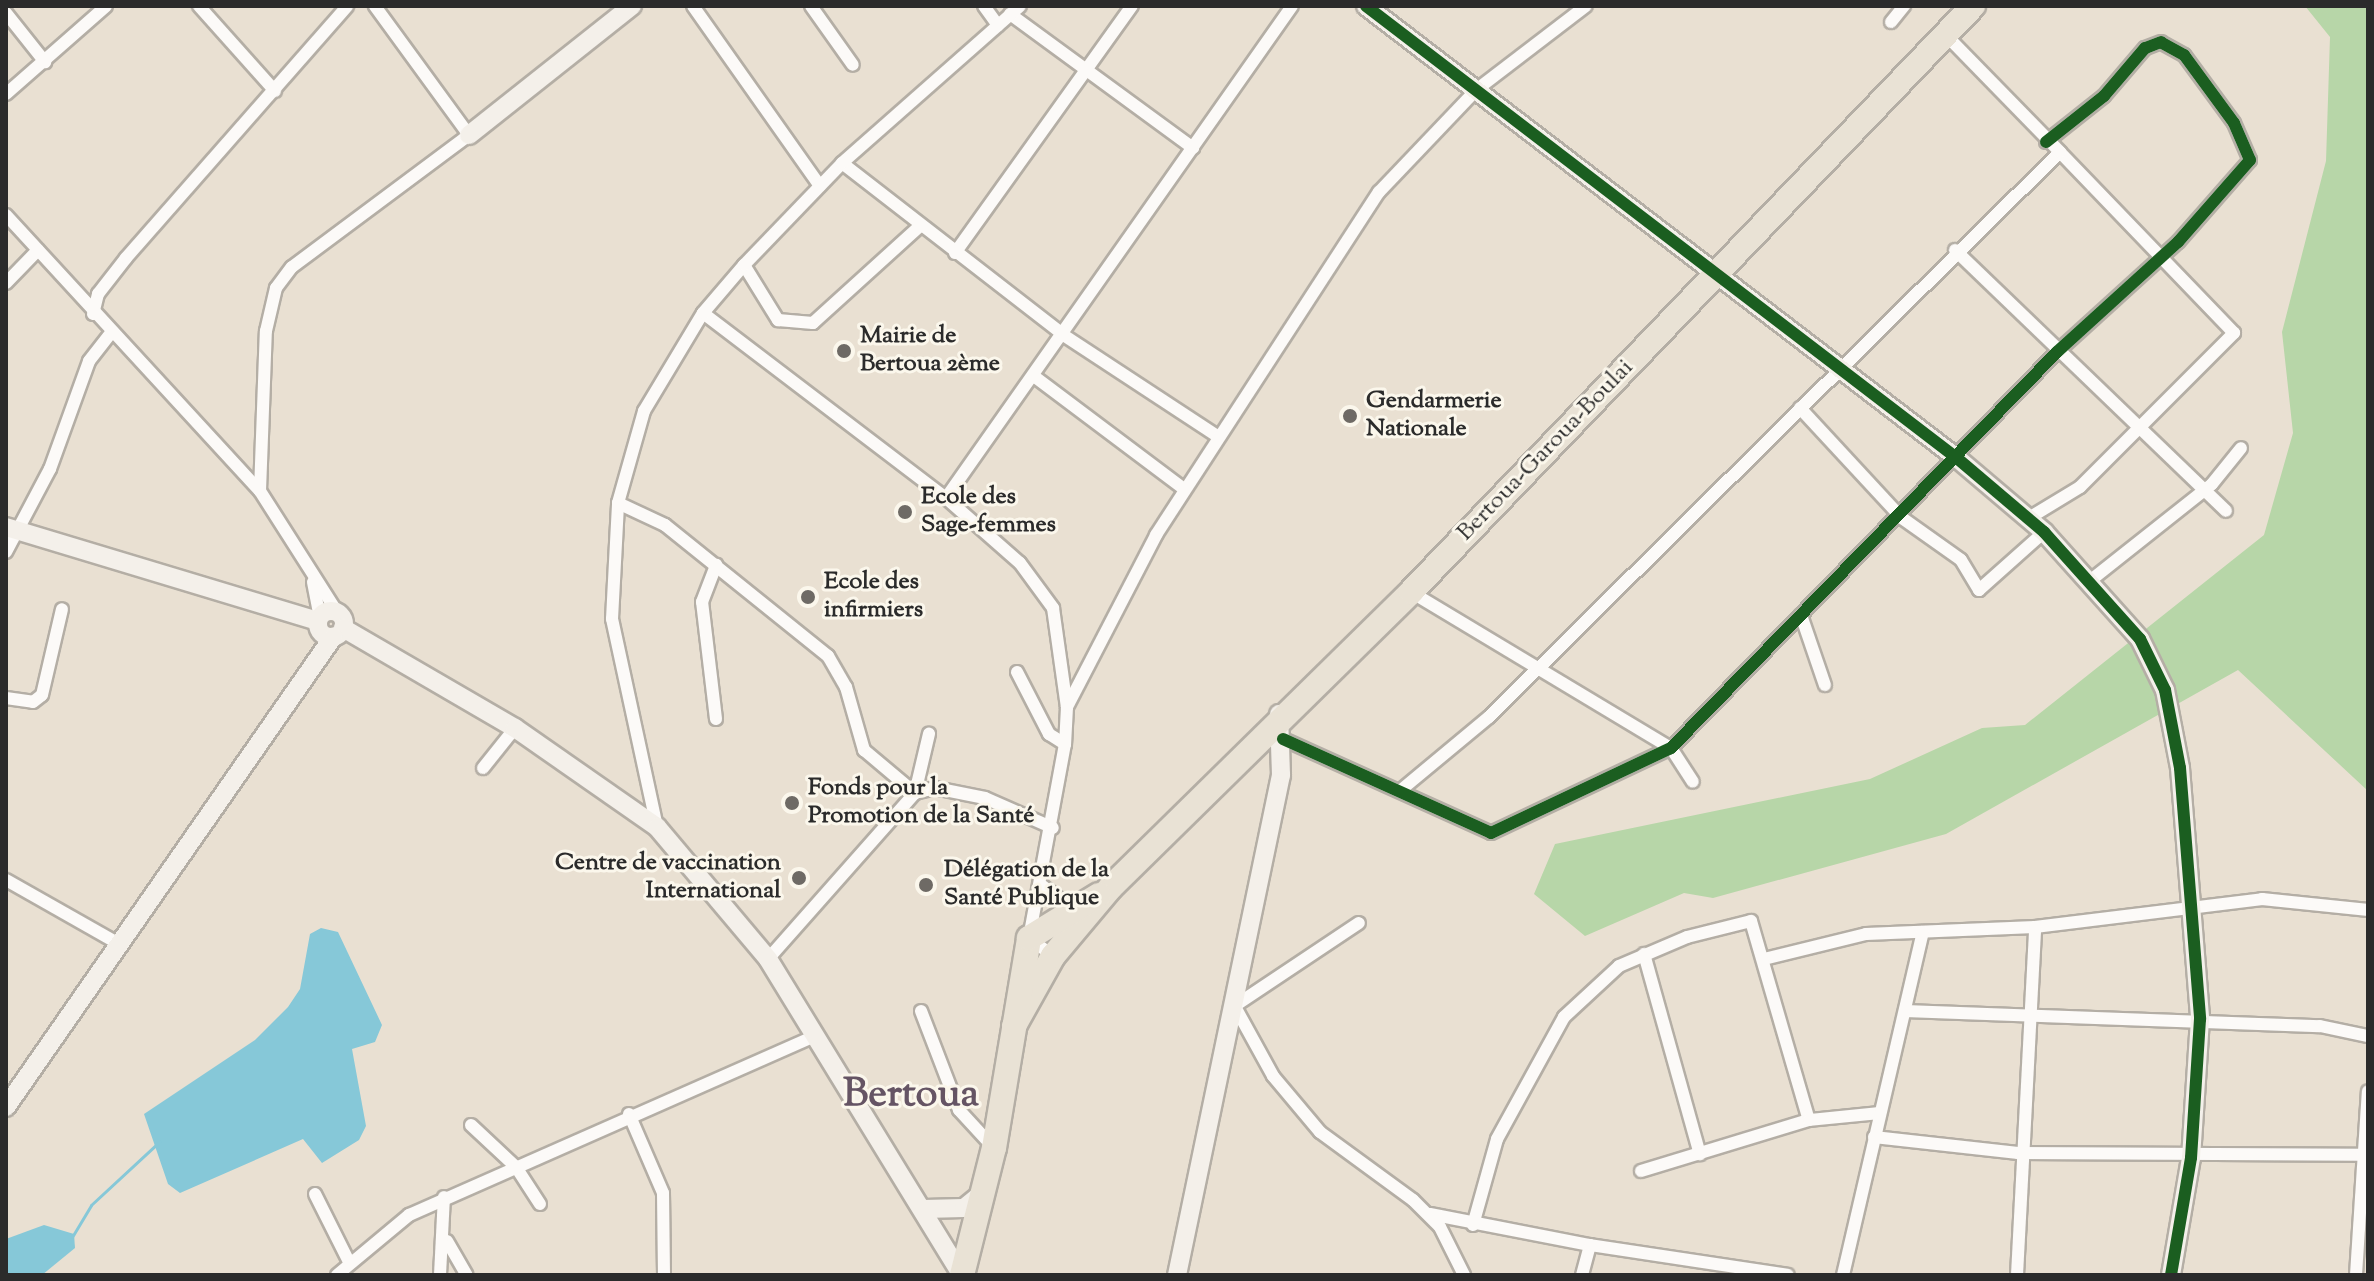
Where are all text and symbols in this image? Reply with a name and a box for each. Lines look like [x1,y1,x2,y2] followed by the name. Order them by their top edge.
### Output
[860,323,1000,379] place label: Mairie de Bertoua 2ème
[835,342,853,360] marker: Mairie de Bertoua 2ème
[1452,354,1640,548] street label: Bertoua-Garoua-Boulai
[1366,388,1502,444] place label: Gendarmerie Nationale
[1341,407,1359,425] marker: Gendarmerie Nationale
[921,484,1056,540] place label: Ecole des Sage-femmes
[896,503,914,521] marker: Ecole des Sage-femmes
[824,569,923,625] place label: Ecole des infirmiers
[799,588,817,606] marker: Ecole des infirmiers
[808,775,1034,831] place label: Fonds pour la Promotion de la Santé
[783,794,801,812] marker: Fonds pour la Promotion de la Santé
[555,850,781,906] place label: Centre de vaccination International
[944,857,1109,913] place label: Délégation de la Santé Publique
[788,867,810,889] marker: Centre de vaccination International
[915,874,937,896] marker: Délégation de la Santé Publique
[843,1072,979,1120] district label: Bertoua

